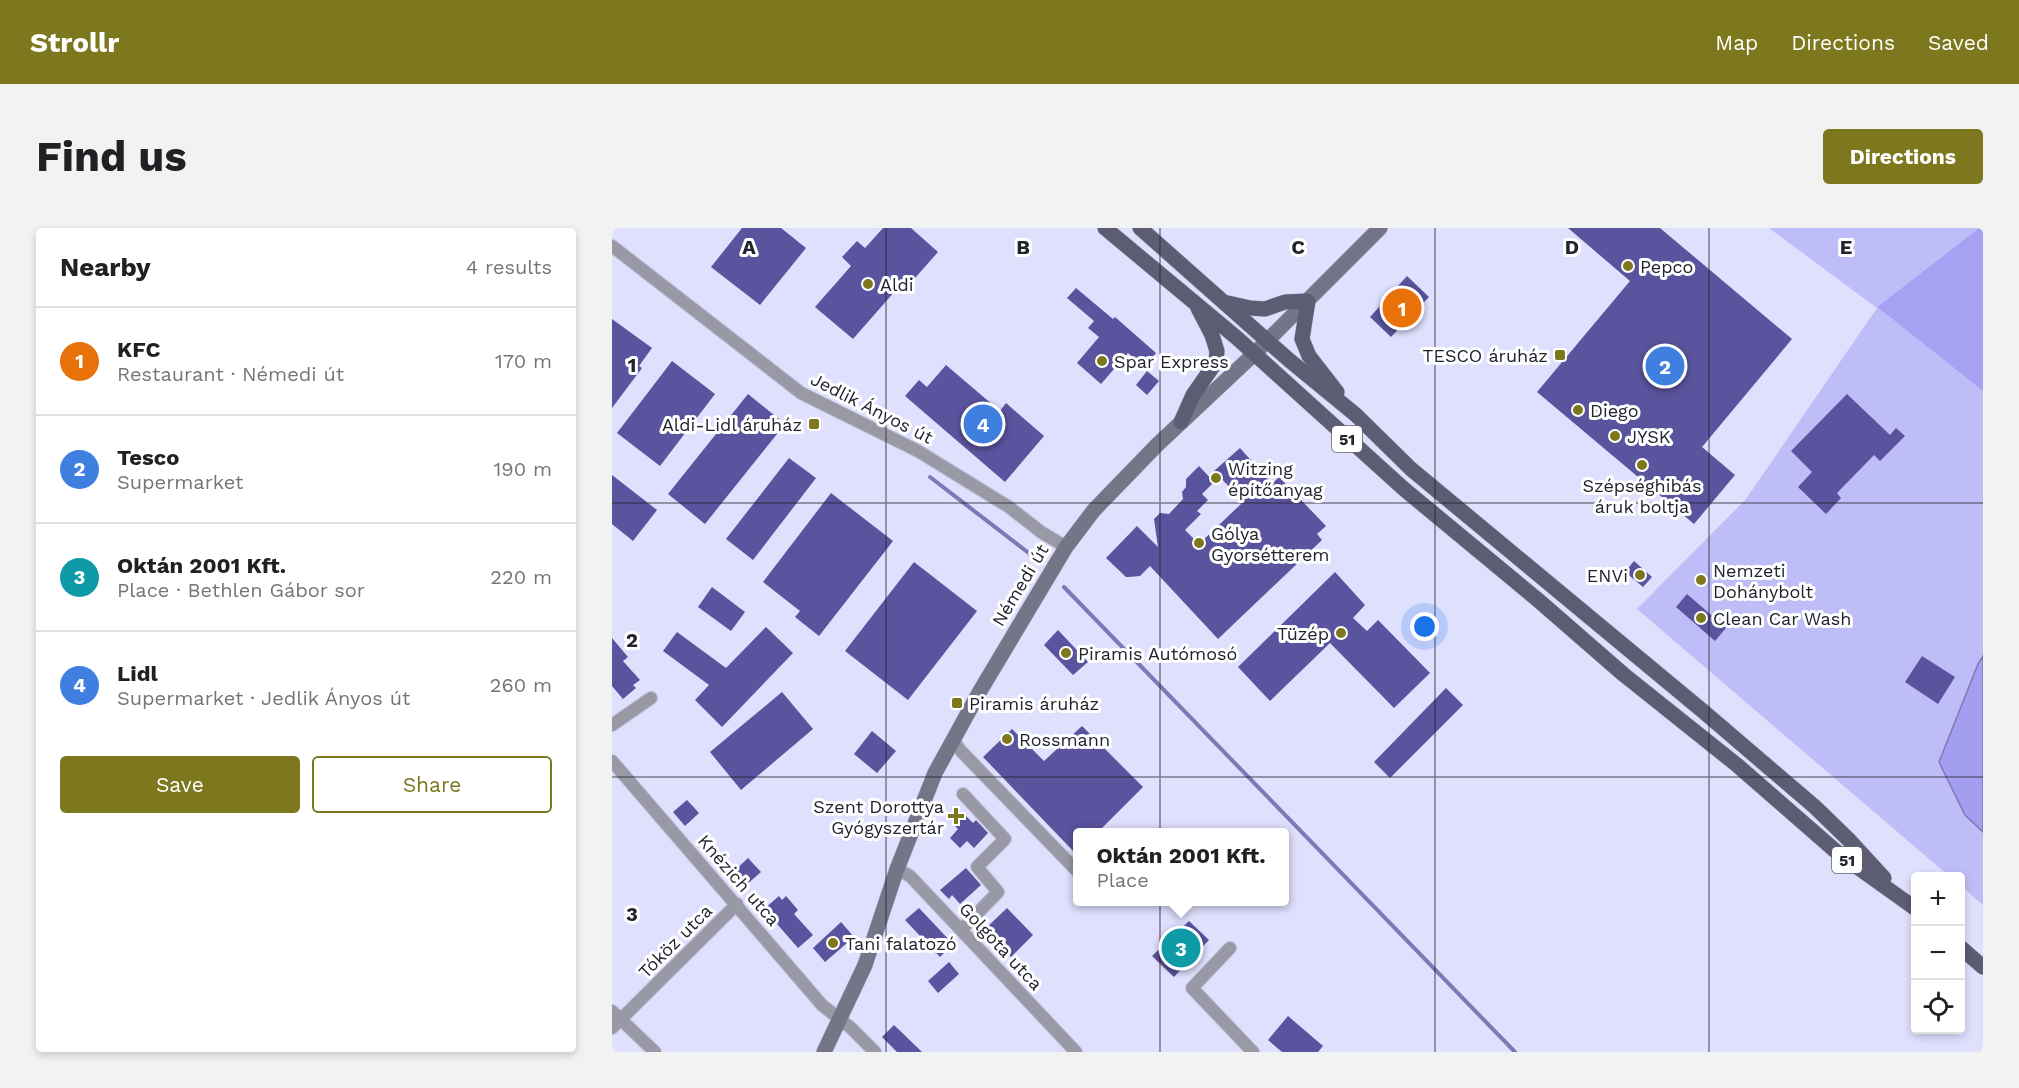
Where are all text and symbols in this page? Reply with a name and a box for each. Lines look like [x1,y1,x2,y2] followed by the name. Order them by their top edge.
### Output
[30,26,119,59] text: Strollr
[1715,30,1758,55] text: Map
[1791,30,1895,55] text: Directions
[1928,30,1989,55] text: Saved
[1823,129,1983,184] button: Directions
[36,132,187,181] text: Find us
[742,235,756,259] text: A
[1016,235,1030,259] text: B
[1291,235,1305,259] text: C
[1565,235,1579,259] text: D
[1840,235,1852,259] text: E
[60,252,151,282] text: Nearby
[466,255,552,279] text: 4 results
[1640,256,1693,277] place label: Pepco
[1621,259,1635,273] marker: Pepco
[880,274,913,295] place label: Aldi
[861,277,875,291] marker: Aldi
[1382,286,1422,331] pin: 1
[117,337,161,362] text: KFC
[1646,344,1684,388] pin: 2
[1423,345,1548,366] place label: TESCO áruház
[1553,348,1567,362] marker: TESCO áruház
[75,349,84,373] text: 1
[495,349,552,373] text: 170 m
[1114,351,1229,372] place label: Spar Express
[628,353,636,377] text: 1
[1095,354,1109,368] marker: Spar Express
[117,362,344,386] text: Restaurant · Némedi út
[807,368,937,448] street label: Jedlik Ányos út
[1590,400,1638,421] place label: Diego
[964,402,1003,446] pin: 4
[1571,403,1585,417] marker: Diego
[662,414,802,435] place label: Aldi-Lidl áruház
[807,417,821,431] marker: Aldi-Lidl áruház
[1332,426,1362,452] road number: 51
[1627,426,1671,447] place label: JYSK
[1608,429,1622,443] marker: JYSK
[117,445,179,470] text: Tesco
[74,457,85,481] text: 2
[494,457,552,481] text: 190 m
[1228,458,1323,500] place label: Witzing építőanyag
[1635,458,1649,472] marker: Szépséghibás áruk boltja
[117,470,243,494] text: Supermarket
[1209,471,1223,485] marker: Witzing építőanyag
[1583,475,1701,517] place label: Szépséghibás áruk boltja
[1211,523,1329,565] place label: Gólya Gyorsétterem
[1192,536,1206,550] marker: Gólya Gyorsétterem
[987,540,1053,630] street label: Némedi út
[117,553,286,578] text: Oktán 2001 Kft.
[1713,560,1814,602] place label: Nemzeti Dohánybolt
[74,565,85,589] text: 3
[490,565,552,589] text: 220 m
[1587,565,1628,586] place label: ENVi
[1633,568,1647,582] marker: ENVi
[1694,573,1708,587] marker: Nemzeti Dohánybolt
[117,578,365,602] text: Place · Bethlen Gábor sor
[1713,608,1851,629] place label: Clean Car Wash
[1694,611,1708,625] marker: Clean Car Wash
[1410,612,1439,641] your location
[1277,623,1329,644] place label: Tüzép
[1334,626,1348,640] marker: Tüzép
[626,628,638,652] text: 2
[1078,643,1237,664] place label: Piramis Autómosó
[1059,646,1073,660] marker: Piramis Autómosó
[117,661,158,686] text: Lidl
[73,673,86,697] text: 4
[490,673,552,697] text: 260 m
[117,686,410,710] text: Supermarket · Jedlik Ányos út
[969,693,1099,714] place label: Piramis áruház
[950,696,964,710] marker: Piramis áruház
[1019,729,1110,750] place label: Rossmann
[1000,732,1014,746] marker: Rossmann
[60,756,300,813] button: Save
[312,756,552,813] button: Share
[813,796,944,838] place label: Szent Dorottya Gyógyszertár
[949,809,963,823] marker: Szent Dorottya Gyógyszertár
[1073,828,1289,906] popup
[694,830,784,930] street label: Knézich utca
[1096,843,1266,868] text: Oktán 2001 Kft.
[1832,847,1862,873] road number: 51
[1096,868,1149,892] text: Place
[1911,872,1965,1034] map controls
[1911,872,1965,926] button: +
[955,898,1047,994] street label: Golgota utca
[634,900,716,982] street label: Tóköz utca
[626,902,638,926] text: 3
[1162,926,1200,970] pin: 3
[1911,926,1965,980] button: −
[845,933,957,954] place label: Tani falatozó
[826,936,840,950] marker: Tani falatozó
[1911,980,1965,1034] button: locate

